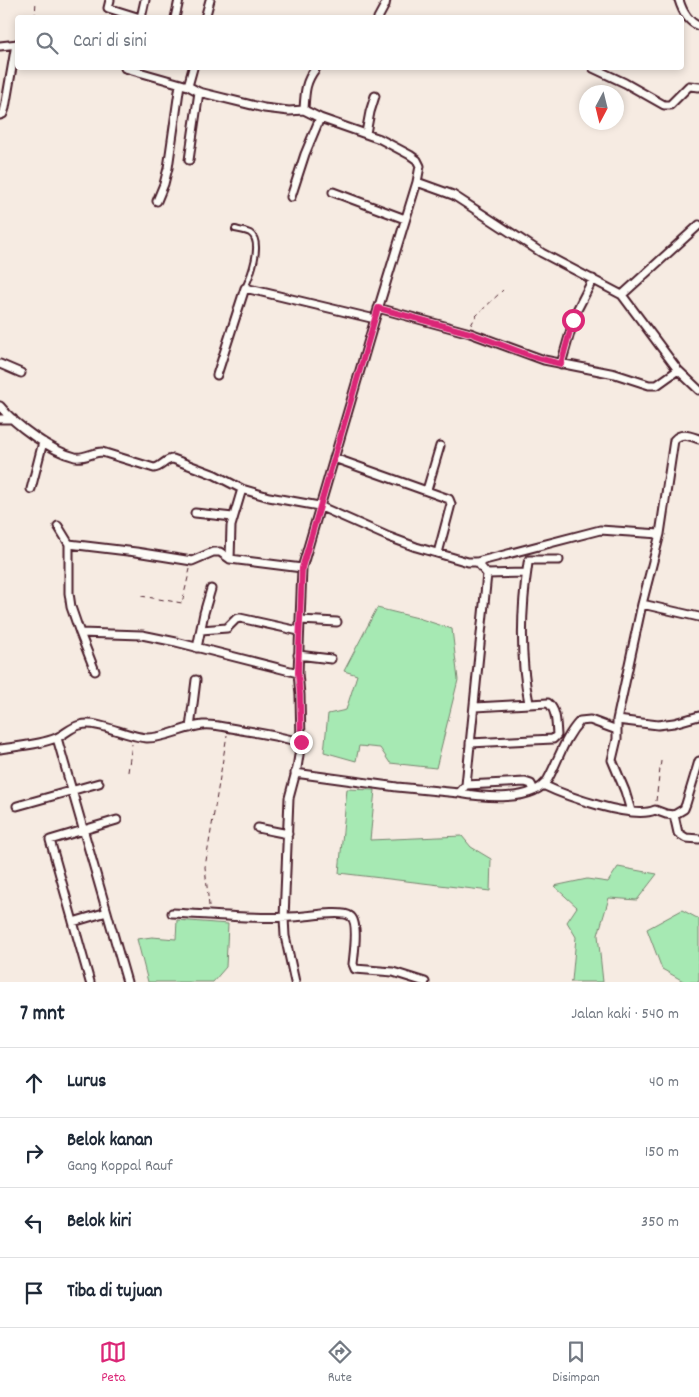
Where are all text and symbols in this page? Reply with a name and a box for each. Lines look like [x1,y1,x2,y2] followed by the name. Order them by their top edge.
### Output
[15,15,684,70] search box
[33,29,61,57] icon: search
[73,29,147,56] text: Cari di sini
[579,85,624,130] north arrow
[562,309,585,332] route start
[290,731,313,754] route end
[20,1000,65,1030] text: 7 mnt
[571,1003,679,1026] text: Jalan kaki · 540 m
[20,1069,48,1097] icon: ahead
[67,1069,106,1096] text: Lurus
[649,1071,679,1094] text: 40 m
[67,1128,153,1155] text: Belok kanan
[20,1139,48,1167] icon: right
[645,1141,679,1164] text: 150 m
[67,1155,173,1178] text: Gang Koppal Rauf
[20,1209,48,1237] icon: left
[67,1209,131,1236] text: Belok kiri
[641,1211,679,1234] text: 350 m
[20,1279,48,1307] icon: arrive
[67,1279,162,1306] text: Tiba di tujuan
[99,1338,127,1388] tab: Peta
[326,1338,354,1388] tab: Rute
[552,1338,600,1388] tab: Disimpan

